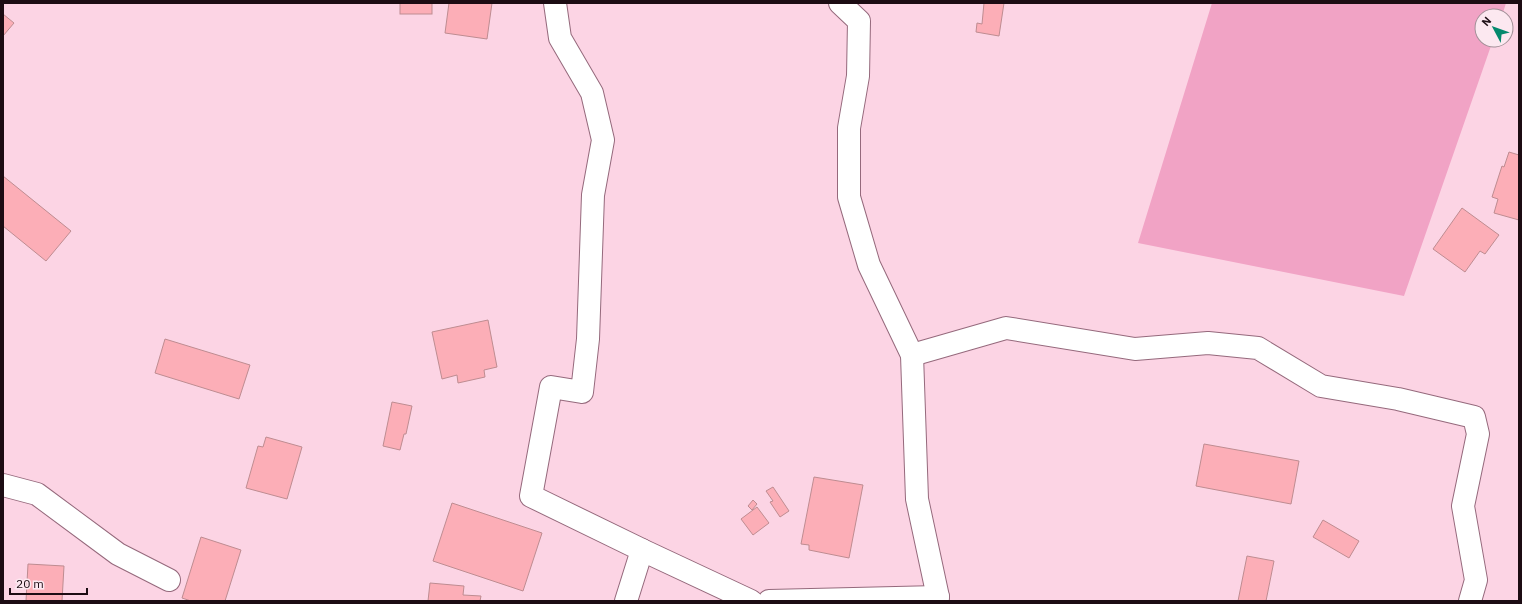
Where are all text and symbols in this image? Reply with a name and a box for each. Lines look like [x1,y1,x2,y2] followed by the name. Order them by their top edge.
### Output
[1474,8,1514,48] north arrow
[1479,14,1494,29] text: N
[10,570,87,596] scale bar
[16,576,44,591] text: 20 m

